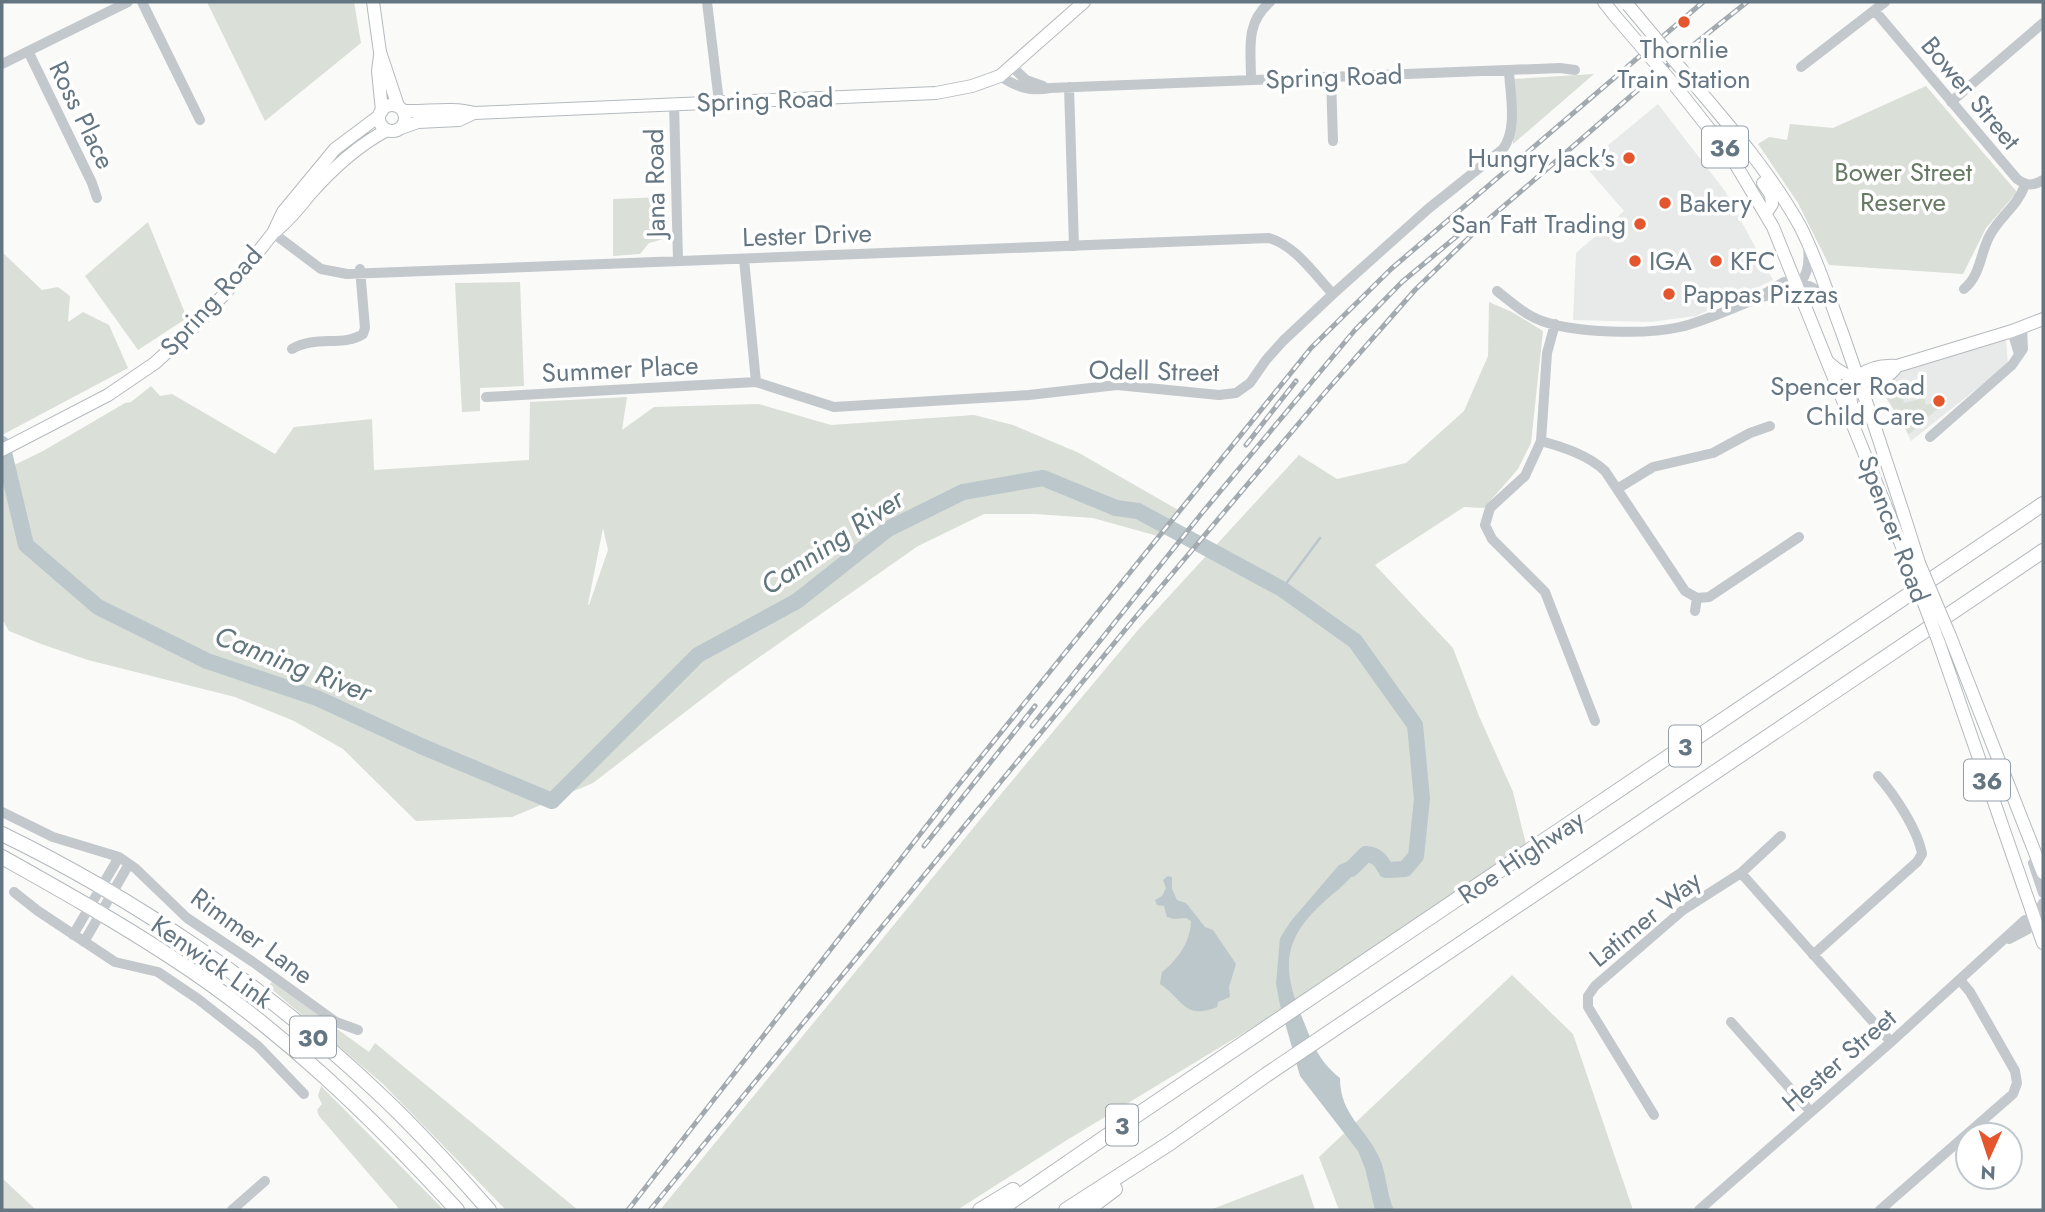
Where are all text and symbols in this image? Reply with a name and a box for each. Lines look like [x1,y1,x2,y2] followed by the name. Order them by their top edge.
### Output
[1676,14,1692,30] marker: Thornlie Train Station
[1912,28,2030,159] street label: Bower Street
[1617,30,1751,98] place label: Thornlie Train Station
[39,55,125,175] street label: Ross Place
[1265,56,1403,98] street label: Spring Road
[696,79,834,121] street label: Spring Road
[1702,127,1748,168] road number: 36
[635,128,675,241] street label: Jana Road
[1467,139,1615,177] place label: Hungry Jack's
[1621,150,1637,166] marker: Hungry Jack's
[1834,153,1973,221] park label: Bower Street Reserve
[1679,184,1752,222] place label: Bakery
[1657,195,1673,211] marker: Bakery
[1451,205,1626,243] place label: San Fatt Trading
[742,214,872,256] street label: Lester Drive
[1632,216,1648,232] marker: San Fatt Trading
[151,237,271,365] street label: Spring Road
[1649,242,1693,280] place label: IGA
[1730,242,1776,280] place label: KFC
[1627,253,1643,269] marker: IGA
[1708,253,1724,269] marker: KFC
[1683,275,1838,313] place label: Pappas Pizzas
[1661,286,1677,302] marker: Pappas Pizzas
[541,346,699,392] street label: Summer Place
[1088,351,1220,391] street label: Odell Street
[1770,367,1925,435] place label: Spencer Road Child Care
[1931,393,1947,409] marker: Spencer Road Child Care
[1849,450,1939,608] street label: Spencer Road
[752,478,913,605] water label: Canning River
[209,615,379,713] water label: Canning River
[1669,726,1701,766] road number: 3
[1964,760,2010,800] road number: 36
[1450,800,1592,913] street label: Roe Highway
[1581,862,1710,976] street label: Latimer Way
[183,879,321,993] street label: Rimmer Lane
[144,906,281,1018] street label: Kenwick Link
[1773,999,1905,1121] street label: Hester Street
[290,1016,336,1058] road number: 30
[1106,1105,1138,1146] road number: 3
[1954,1121,2024,1191] north arrow
[1980,1159,1996,1186] text: N

